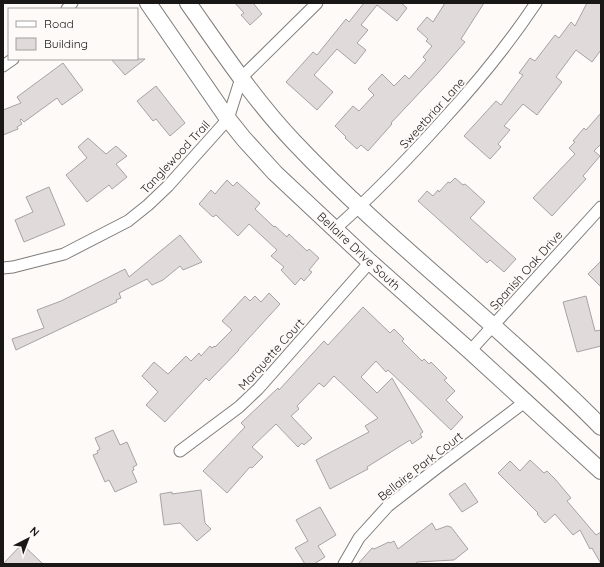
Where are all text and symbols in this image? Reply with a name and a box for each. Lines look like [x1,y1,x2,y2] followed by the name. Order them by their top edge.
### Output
[8,8,138,60] legend
[44,16,74,31] text: Road
[44,36,88,51] text: Building
[396,74,468,152] street label: Sweetbriar Lane
[137,117,213,197] street label: Tanglewood Trail
[314,209,404,293] street label: Bellaire Drive South
[486,227,566,313] street label: Spanish Oak Drive
[235,315,307,393] street label: Marquette Court
[375,428,465,504] street label: Bellaire Park Court
[8,519,48,559] north arrow
[27,524,42,539] text: N

